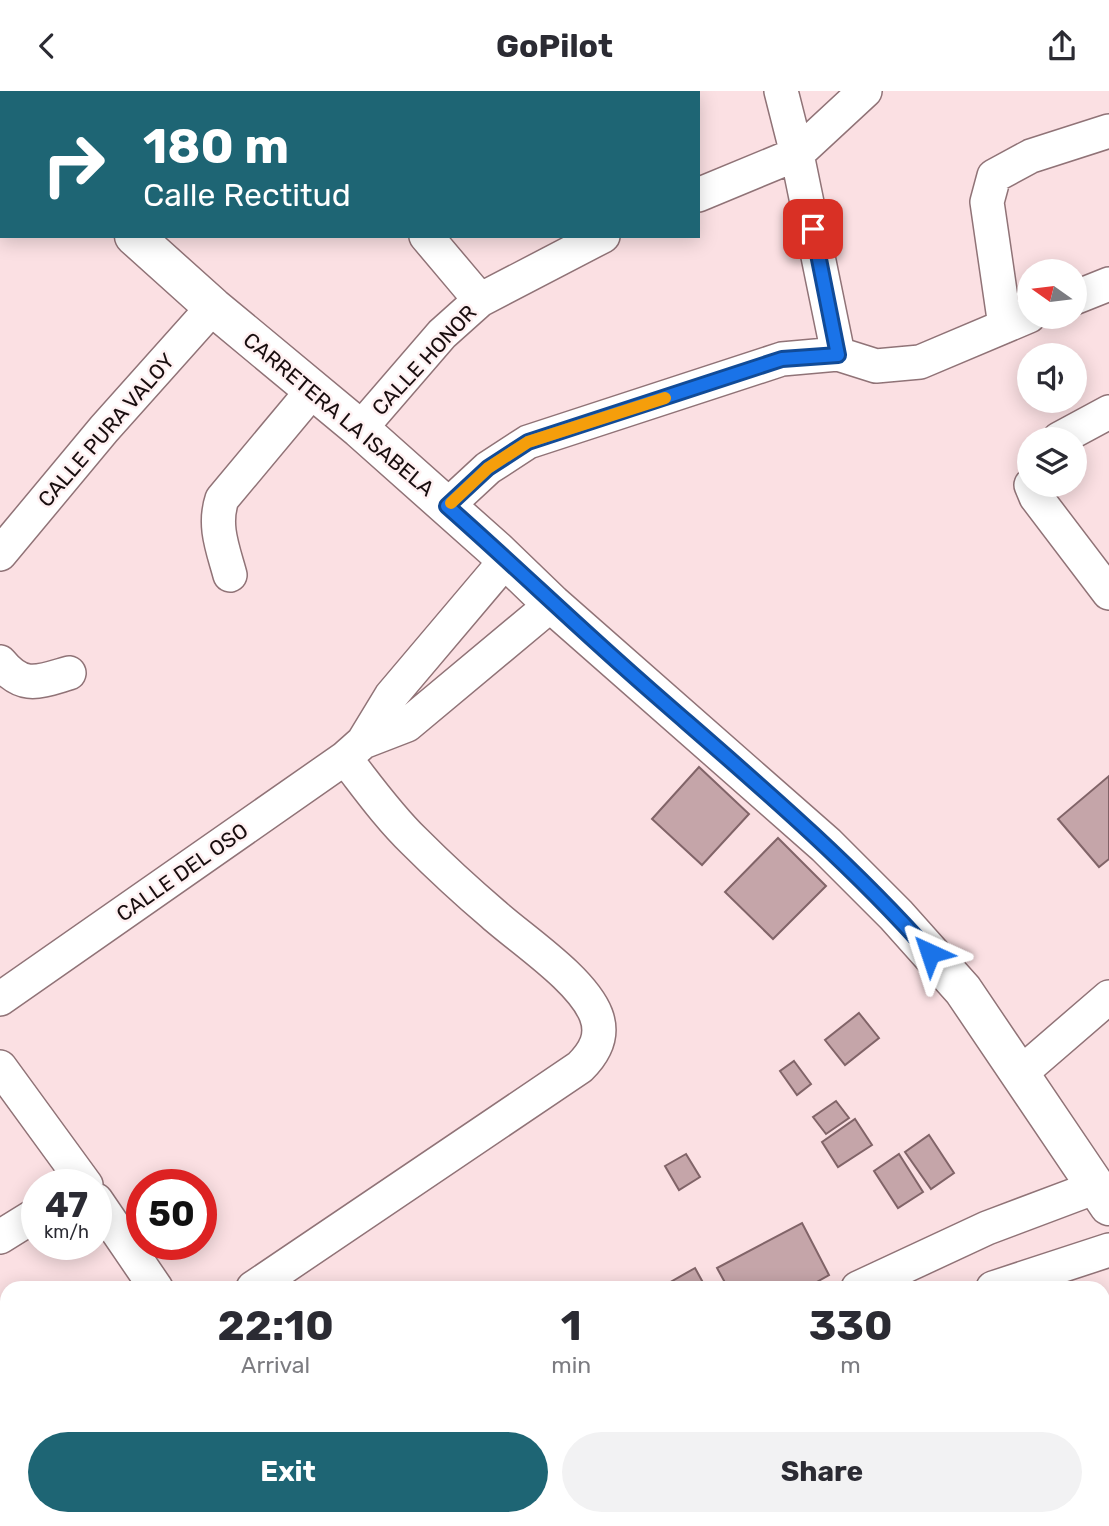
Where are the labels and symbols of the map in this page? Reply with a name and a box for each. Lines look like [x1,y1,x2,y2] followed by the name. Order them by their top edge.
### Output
[783,199,843,259] pin
[1017,259,1087,329] north arrow
[367,300,481,420] street label: CALLE HONOR
[239,327,439,501] street label: CARRETERA LA ISABELA
[33,348,179,512] street label: CALLE PURA VALOY
[112,817,252,927] street label: CALLE DEL OSO
[893,916,967,990] position arrow
[126,1169,217,1260] speed limit sign: 50

